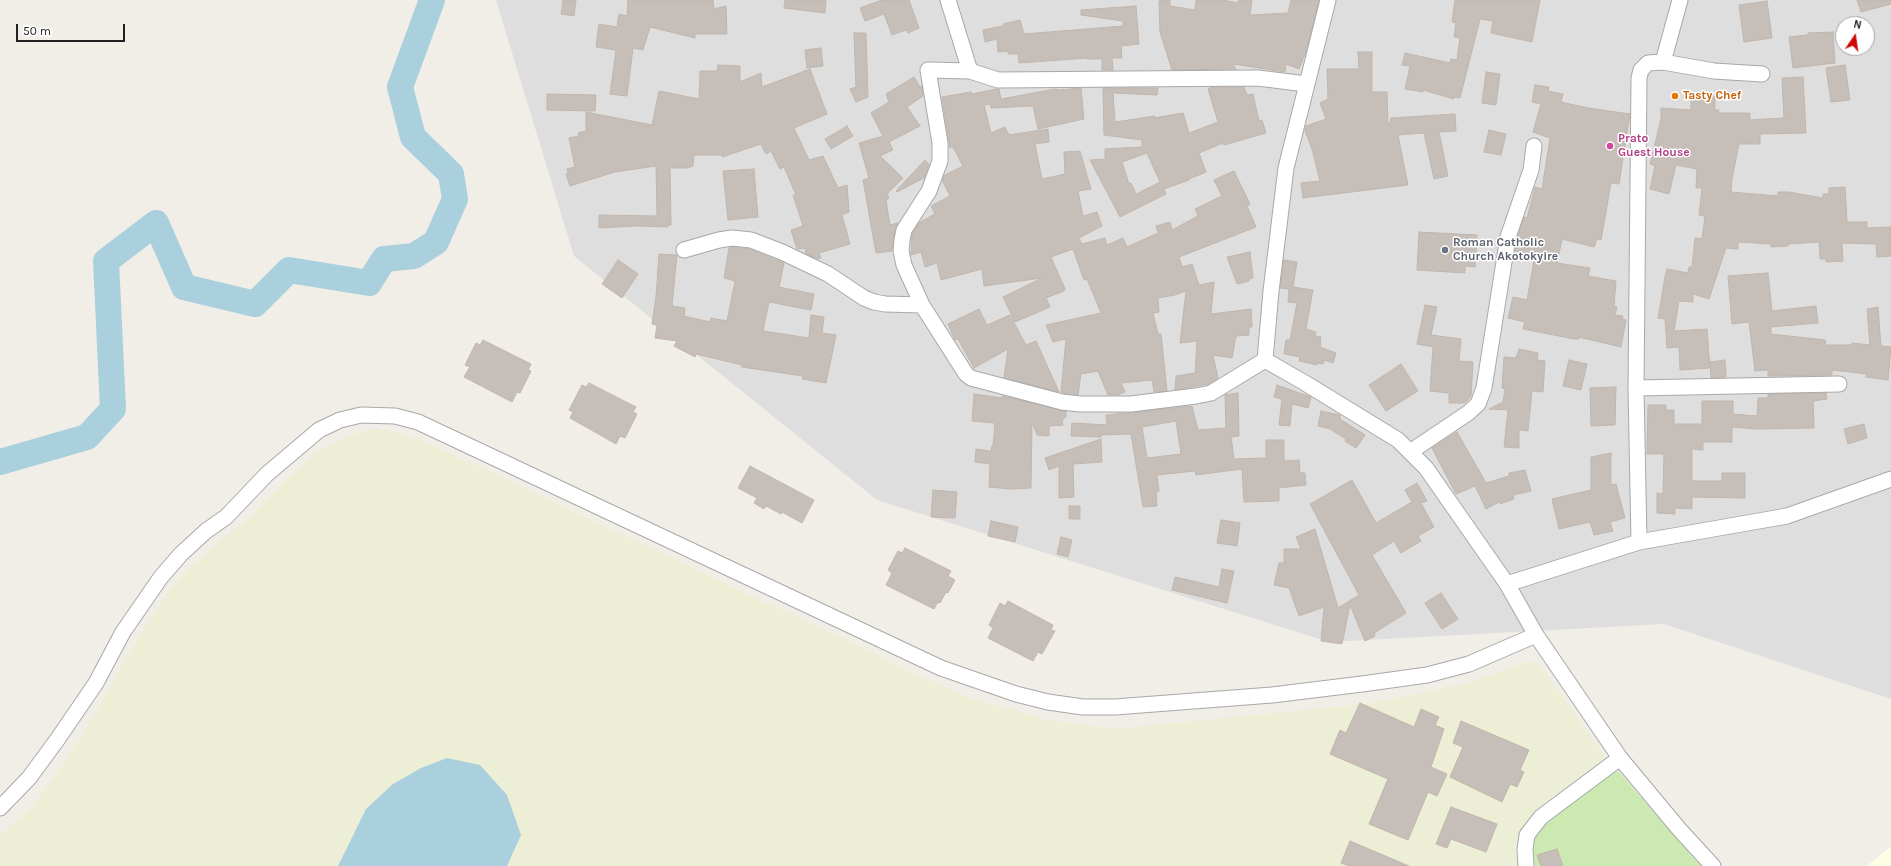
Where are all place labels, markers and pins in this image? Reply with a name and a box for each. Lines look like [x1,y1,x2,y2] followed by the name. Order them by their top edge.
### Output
[1683,89,1741,103] place label: Tasty Chef
[1670,91,1680,101] marker: Tasty Chef
[1618,132,1690,160] place label: Prato Guest House
[1605,141,1615,151] marker: Prato Guest House
[1453,236,1558,264] place label: Roman Catholic Church Akotokyire
[1440,245,1450,255] marker: Roman Catholic Church Akotokyire

